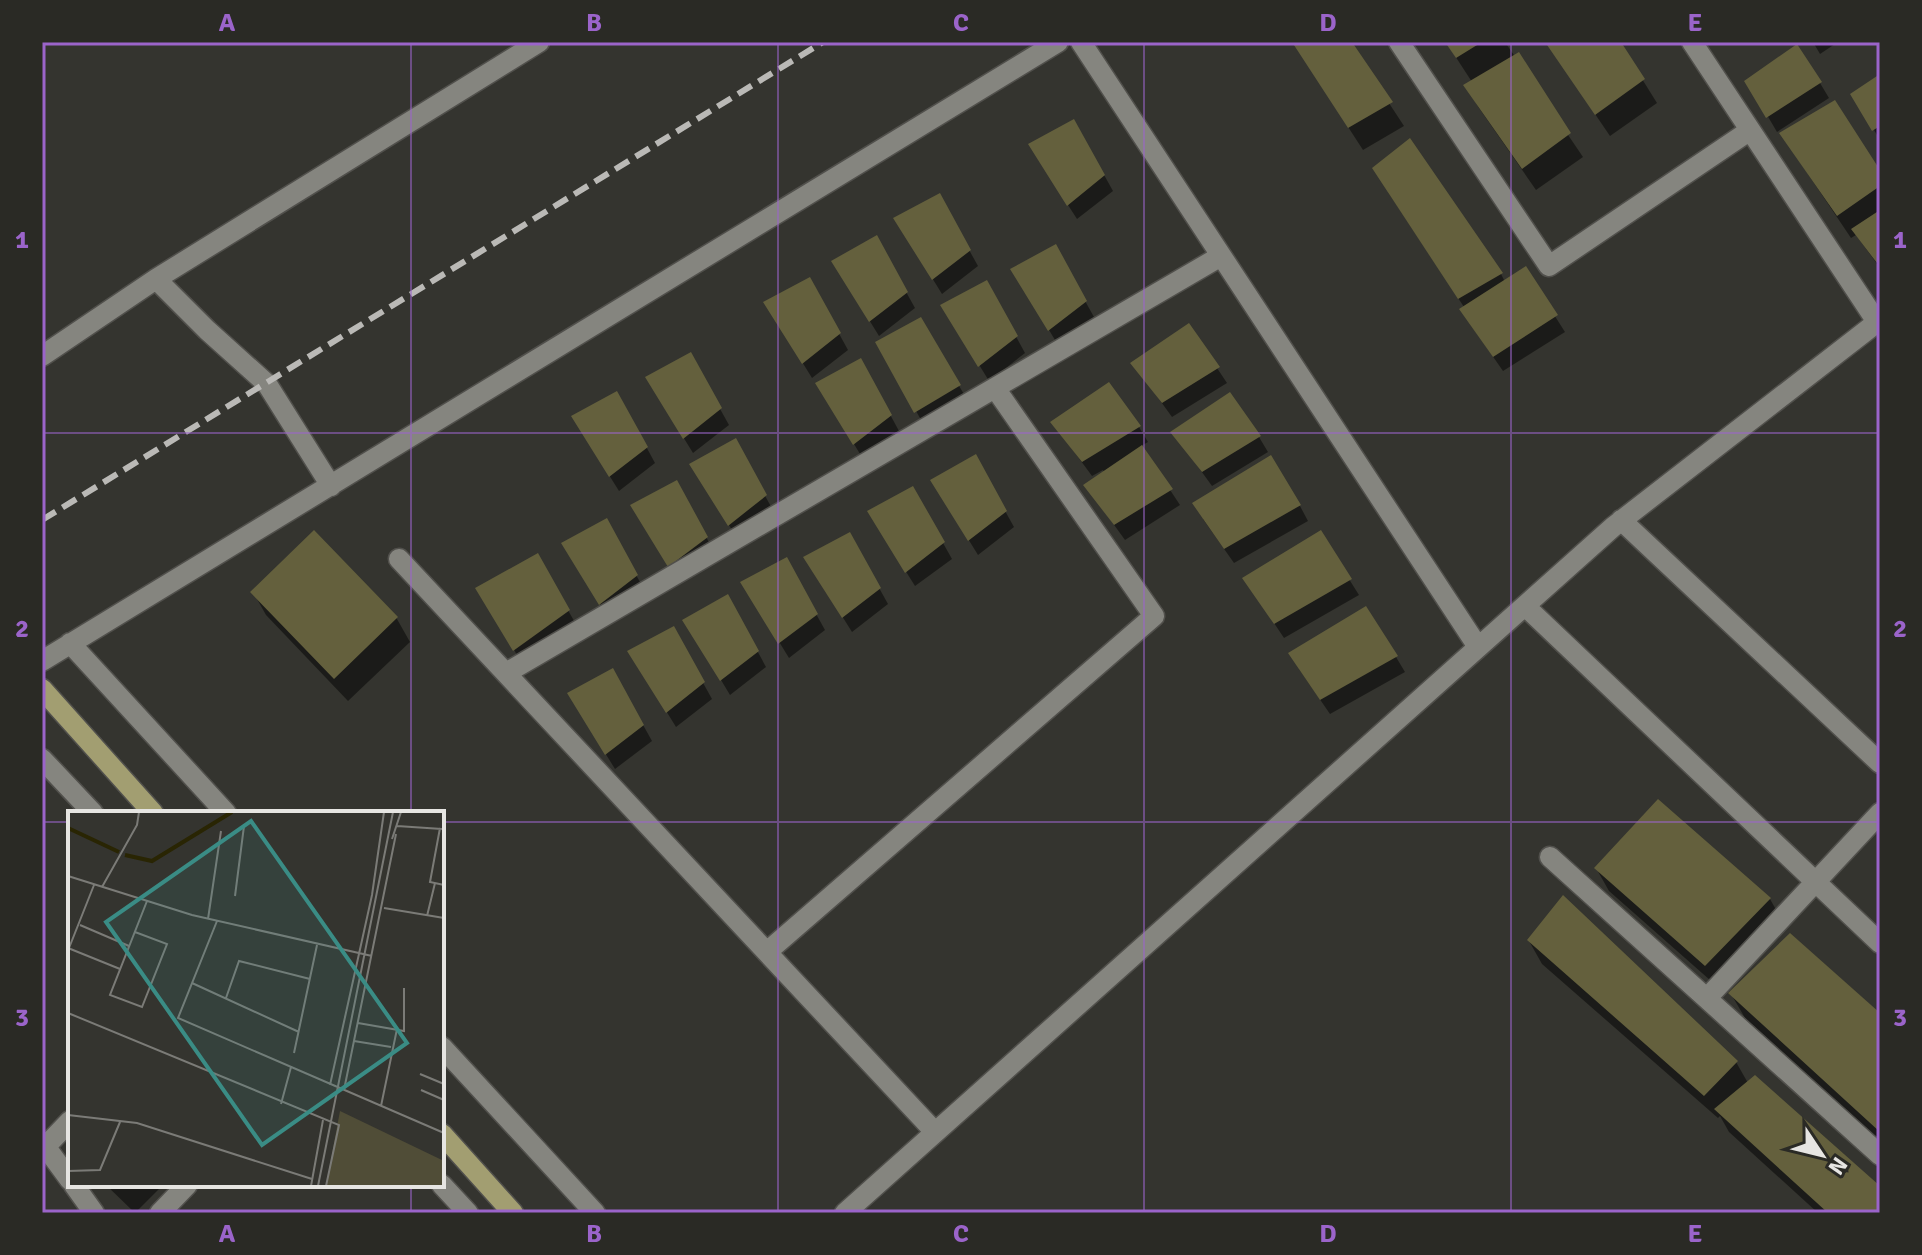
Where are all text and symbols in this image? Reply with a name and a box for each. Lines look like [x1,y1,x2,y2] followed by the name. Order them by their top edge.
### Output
[219,7,236,39] text: A
[586,7,602,39] text: B
[953,7,969,39] text: C
[1319,7,1337,39] text: D
[1688,7,1702,39] text: E
[15,224,29,256] text: 1
[1893,224,1907,256] text: 1
[15,613,29,645] text: 2
[1893,613,1907,645] text: 2
[68,811,444,1187] inset map
[15,1002,29,1034] text: 3
[1893,1002,1907,1034] text: 3
[1782,1115,1862,1195] north arrow
[1823,1152,1853,1180] text: N
[219,1218,236,1250] text: A
[586,1218,602,1250] text: B
[953,1218,969,1250] text: C
[1319,1218,1337,1250] text: D
[1688,1218,1702,1250] text: E

